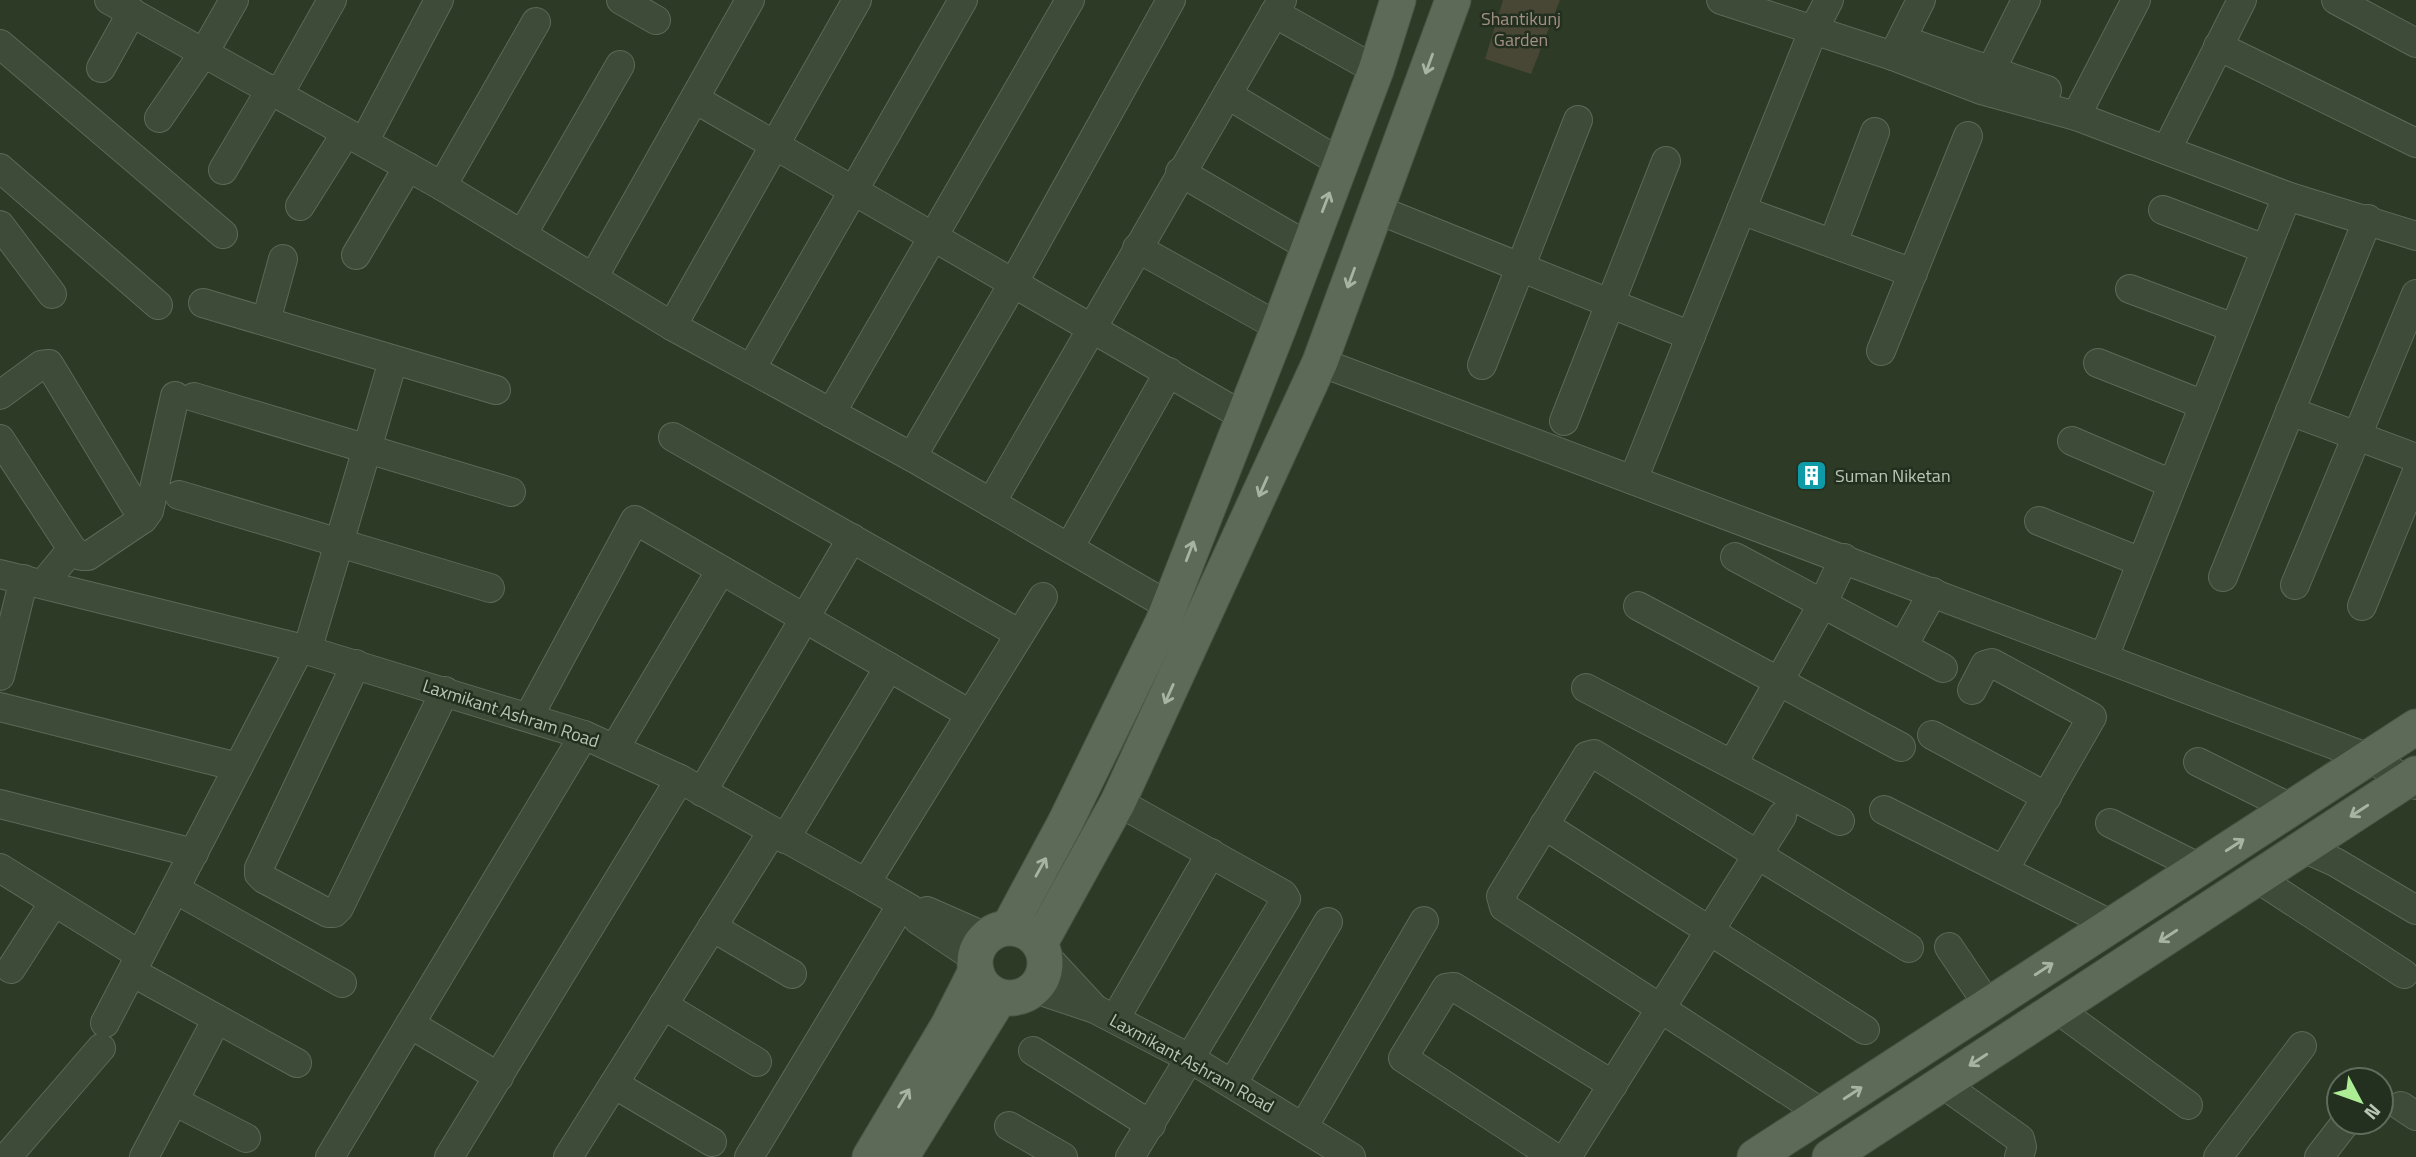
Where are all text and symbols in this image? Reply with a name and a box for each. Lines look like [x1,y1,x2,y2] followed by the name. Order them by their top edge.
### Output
[1481,5,1561,53] park label: Shantikunj Garden
[1422,53,1434,75] one-way arrow
[1321,192,1333,214] one-way arrow
[1343,266,1356,288] one-way arrow
[1795,458,1829,492] building icon: Suman Niketan
[1835,462,1951,489] place label: Suman Niketan
[1256,476,1269,498] one-way arrow
[1185,541,1198,562] one-way arrow
[419,672,603,754] street label: Laxmikant Ashram Road
[1162,683,1175,705] one-way arrow
[2350,804,2369,819] one-way arrow
[2224,838,2244,852] one-way arrow
[1034,858,1048,878] one-way arrow
[2159,929,2179,943] one-way arrow
[2034,962,2053,977] one-way arrow
[1105,1007,1279,1119] street label: Laxmikant Ashram Road
[1969,1053,1988,1068] one-way arrow
[2325,1066,2395,1136] north arrow
[1843,1086,1862,1100] one-way arrow
[898,1089,912,1109] one-way arrow
[2358,1098,2388,1127] text: N

